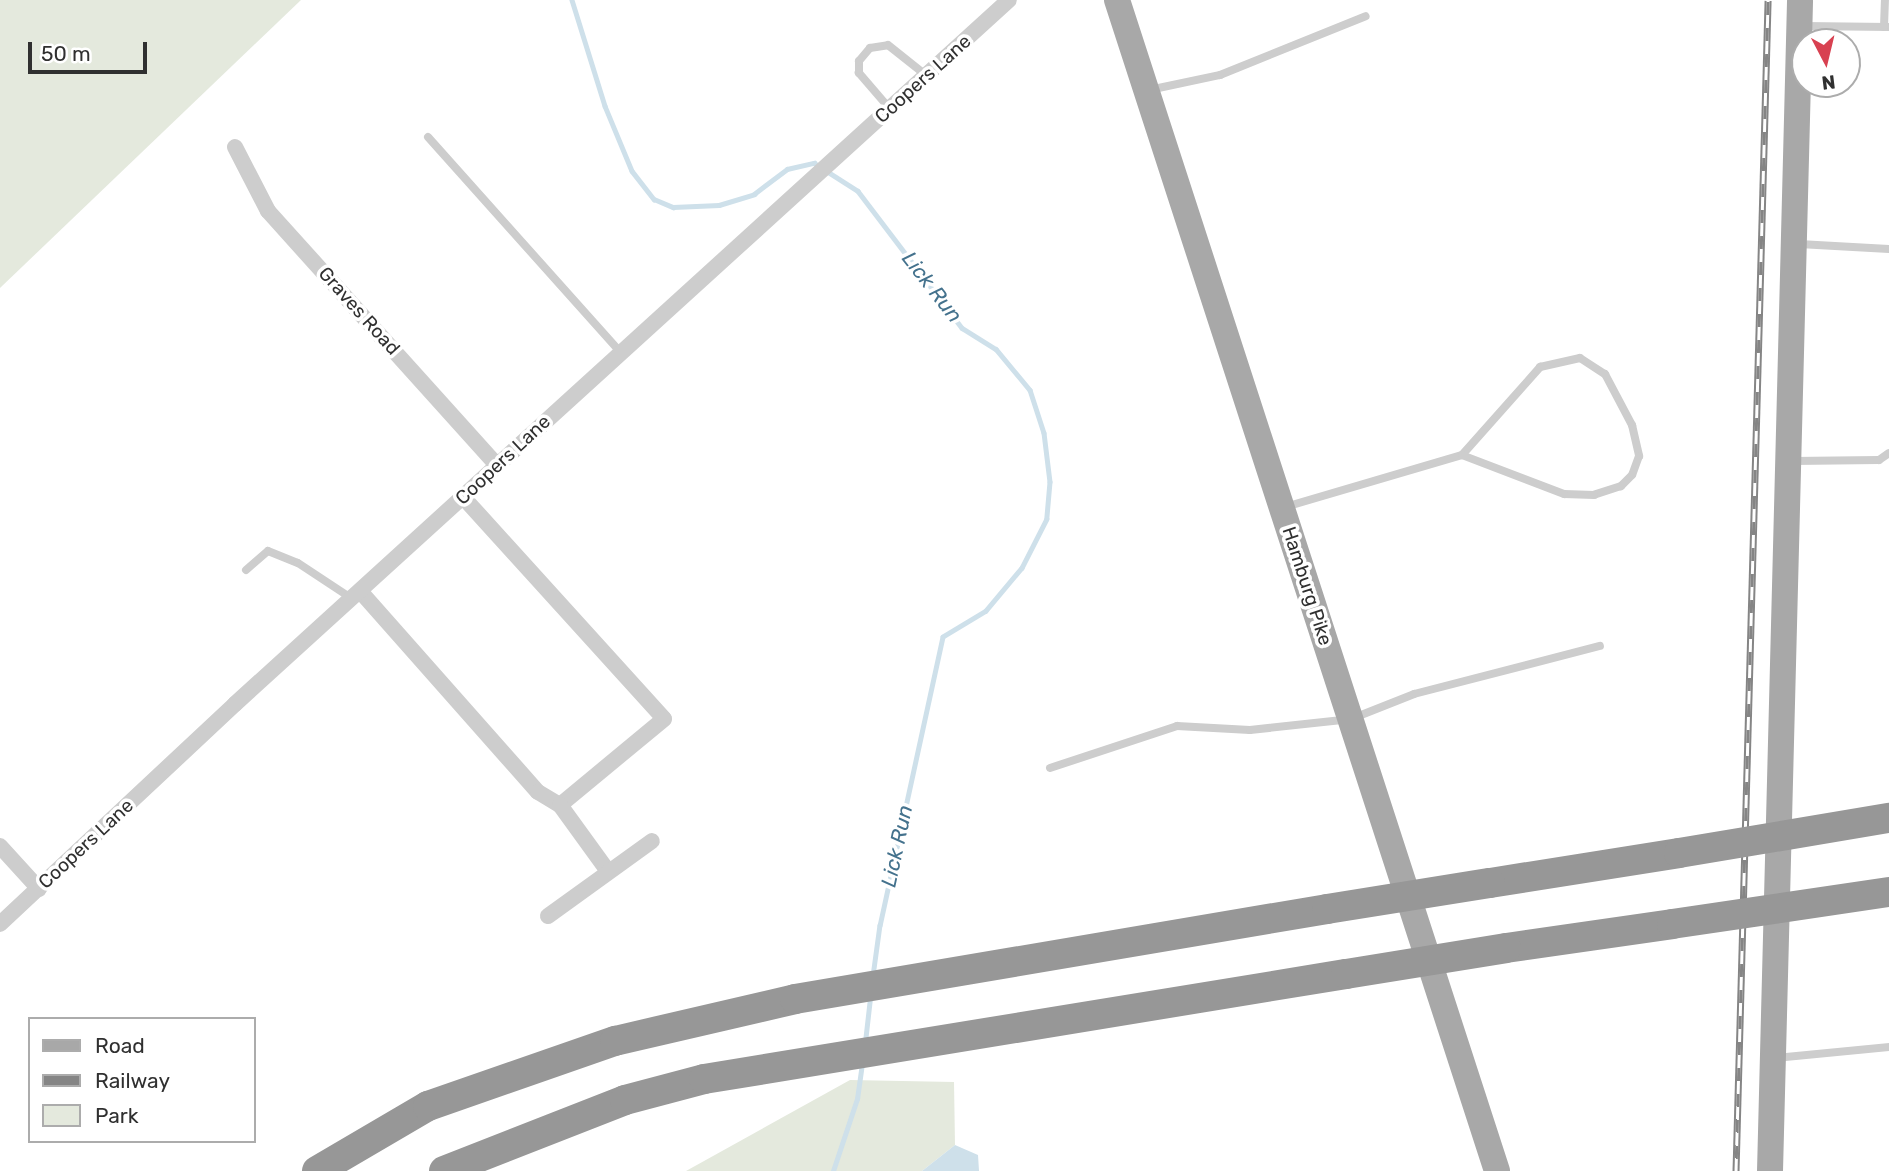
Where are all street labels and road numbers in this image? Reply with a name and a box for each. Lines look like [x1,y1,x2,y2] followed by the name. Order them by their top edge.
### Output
[870,30,976,128] street label: Coopers Lane
[314,262,404,360] street label: Graves Road
[451,410,555,510] street label: Coopers Lane
[1277,524,1337,648] street label: Hamburg Pike
[34,794,138,894] street label: Coopers Lane

